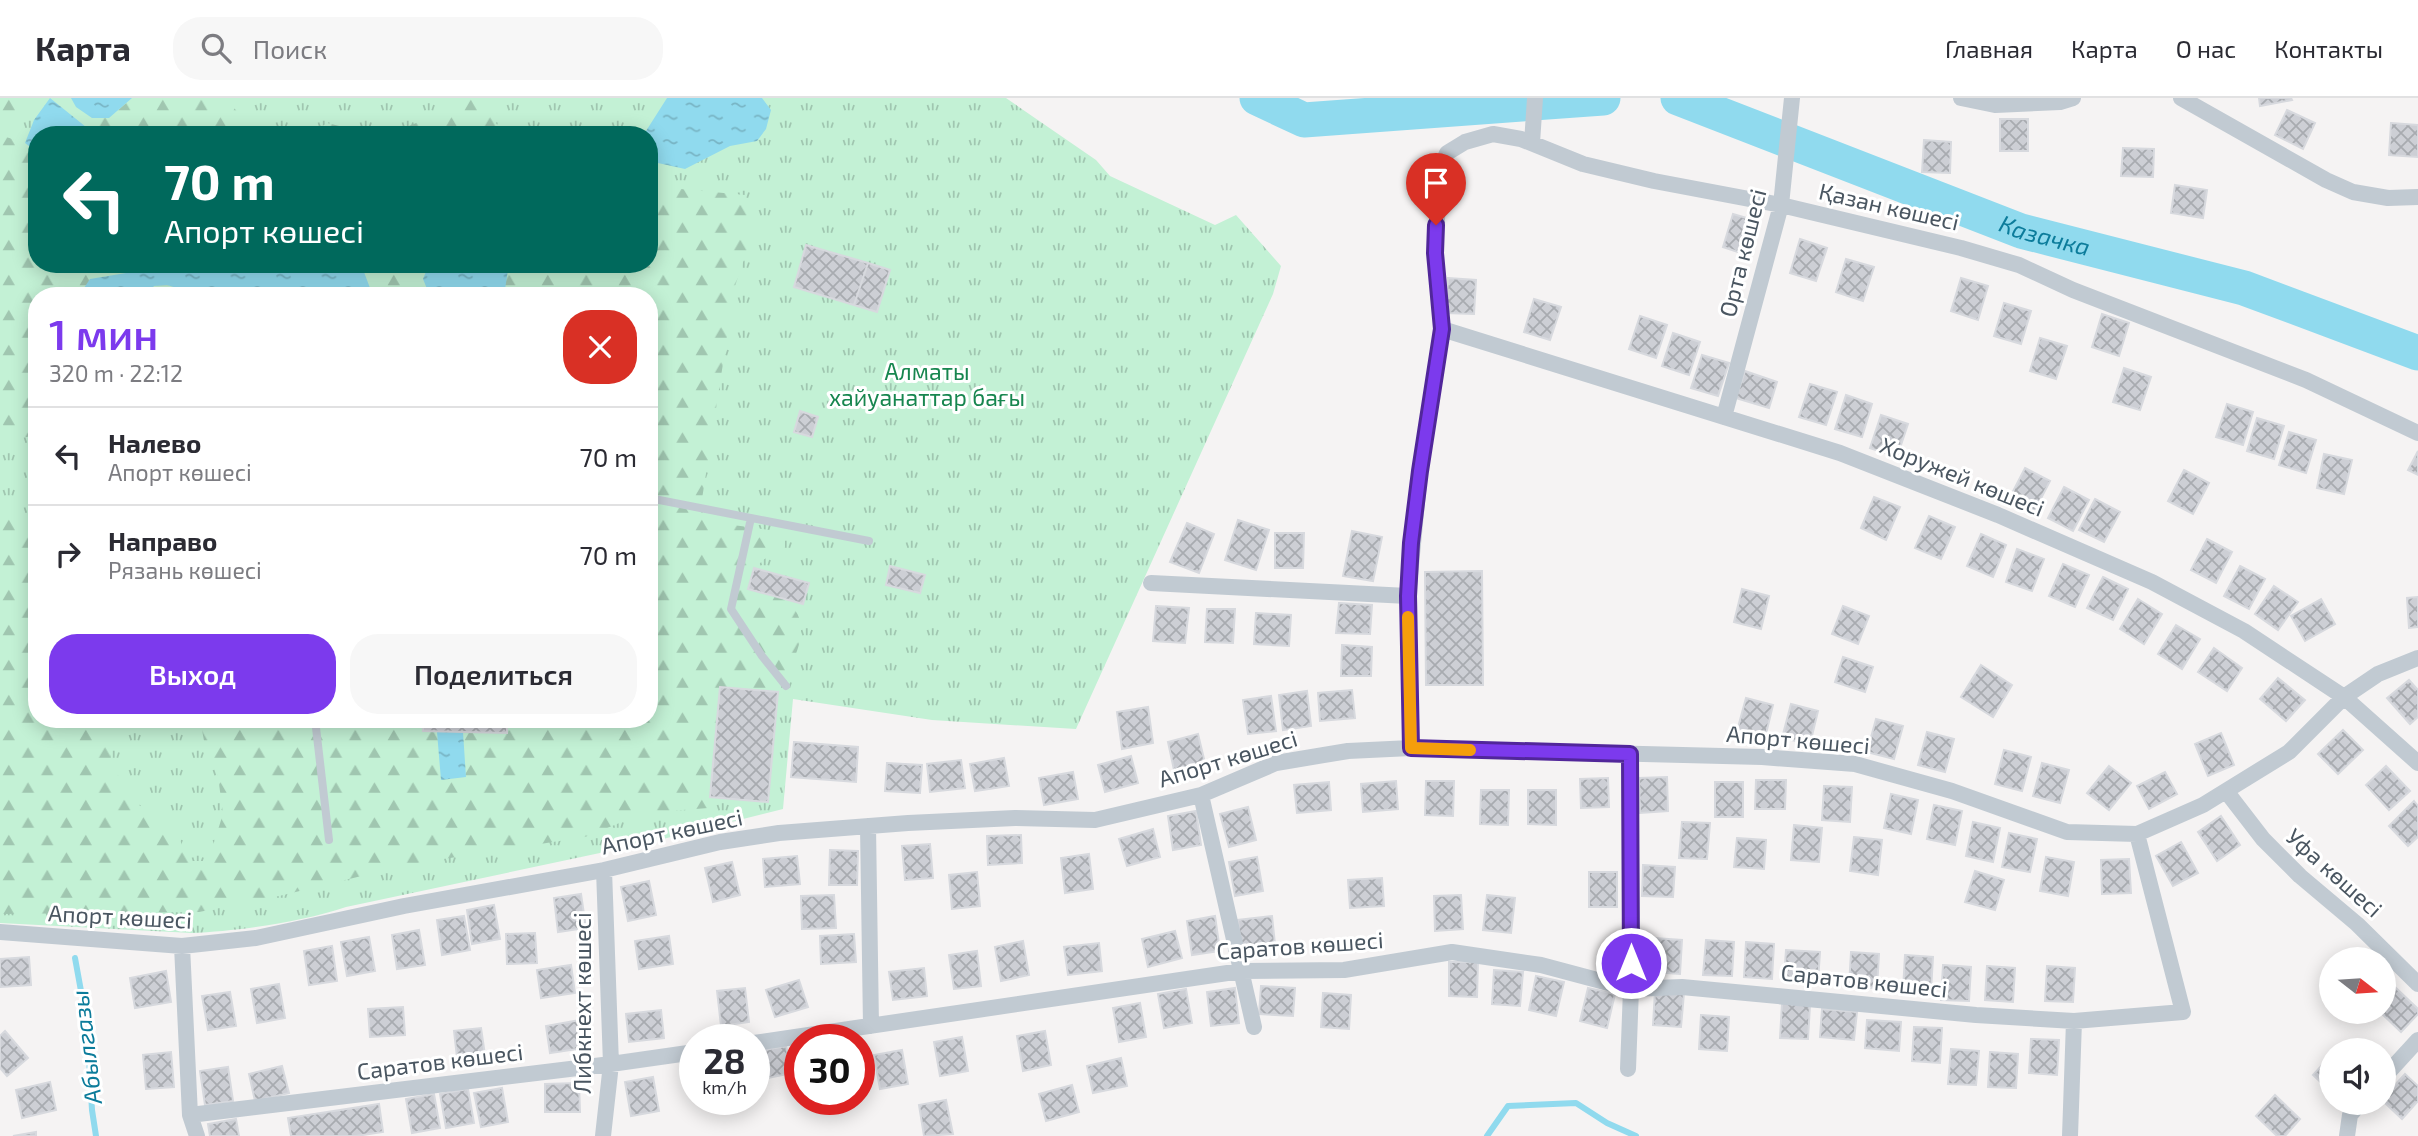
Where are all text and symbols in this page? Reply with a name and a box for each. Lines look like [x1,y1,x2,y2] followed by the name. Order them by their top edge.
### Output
[173,17,663,80] search box
[35,28,131,68] text: Карта
[197,29,235,67] icon: search
[253,33,327,64] text: Поиск
[1945,34,2033,63] text: Главная
[2071,34,2138,63] text: Карта
[2176,34,2236,63] text: О нас
[2274,34,2383,63] text: Контакты
[164,151,275,210] text: 70 m
[1406,153,1466,225] pin
[49,154,140,245] icon: left
[1417,164,1455,202] icon: arrive
[1816,176,1962,236] street label: Қазан көшесі
[1713,186,1771,320] street label: Орта көшесі
[1995,208,2093,261] water label: Казачка
[164,211,364,249] text: Апорт көшесі
[49,308,158,358] text: 1 мин
[563,310,637,384] button: close
[829,357,1025,412] park label: Алматы хайуанаттар бағы
[49,359,183,387] text: 320 m · 22:12
[108,427,201,458] text: Налево
[1876,430,2049,523] street label: Хоружей көшесі
[49,437,87,475] icon: left
[579,441,637,472] text: 70 m
[108,458,252,486] text: Апорт көшесі
[108,525,217,556] text: Направо
[49,535,87,573] icon: right
[579,539,637,570] text: 70 m
[108,556,262,584] text: Рязань көшесі
[49,634,336,714] button: Выход
[350,634,637,714] button: Поделиться
[1725,719,1871,759] street label: Апорт көшесі
[1155,724,1301,792] street label: Апорт көшесі
[599,802,745,860] street label: Апорт көшесі
[2281,822,2388,923] street label: Уфа көшесі
[48,898,193,934] street label: Апорт көшесі
[568,912,596,1094] street label: Либкнехт көшесі
[1215,925,1384,965] street label: Саратов көшесі
[1594,926,1668,1000] position arrow
[2319,947,2396,1024] north arrow
[2319,947,2396,1115] map controls
[1779,957,1949,1003] street label: Саратов көшесі
[64,989,107,1107] water label: Абылгазы
[784,1024,875,1115] speed limit sign: 30
[355,1037,525,1085] street label: Саратов көшесі
[2319,1038,2396,1115] button: sound
[703,1039,746,1081] text: 28
[702,1076,747,1098] text: km/h

